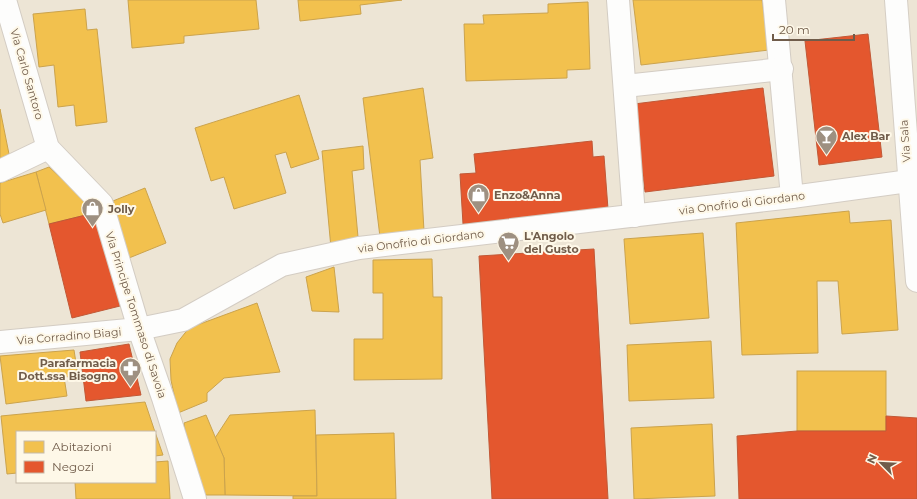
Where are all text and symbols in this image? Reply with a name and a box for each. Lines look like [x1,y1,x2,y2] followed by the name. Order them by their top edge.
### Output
[773,16,854,42] scale bar
[779,22,810,37] text: 20 m
[7,27,47,121] street label: Via Carlo Santoro
[897,119,913,163] street label: Via Sala
[814,123,840,156] bar icon: Alex Bar
[841,129,890,143] place label: Alex Bar
[465,182,491,215] shop icon: Enzo&Anna
[494,188,561,202] place label: Enzo&Anna
[678,188,806,218] street label: via Onofrio di Giordano
[80,196,106,229] shop icon: Jolly
[107,202,135,216] place label: Jolly
[357,226,485,256] street label: via Onofrio di Giordano
[495,229,521,262] supermarket icon: L'Angolo del Gusto
[524,229,579,256] place label: L'Angolo del Gusto
[102,230,170,400] street label: Via Principe Tommaso di Savoia
[16,324,122,348] street label: Via Corradino Biagi
[18,356,116,383] place label: Parafarmacia Dott.ssa Bisogno
[118,356,144,389] pharmacy icon: Parafarmacia Dott.ssa Bisogno
[16,431,156,483] legend
[52,439,112,454] text: Abitazioni
[861,443,901,483] north arrow
[864,452,880,466] text: N
[52,459,94,474] text: Negozi

